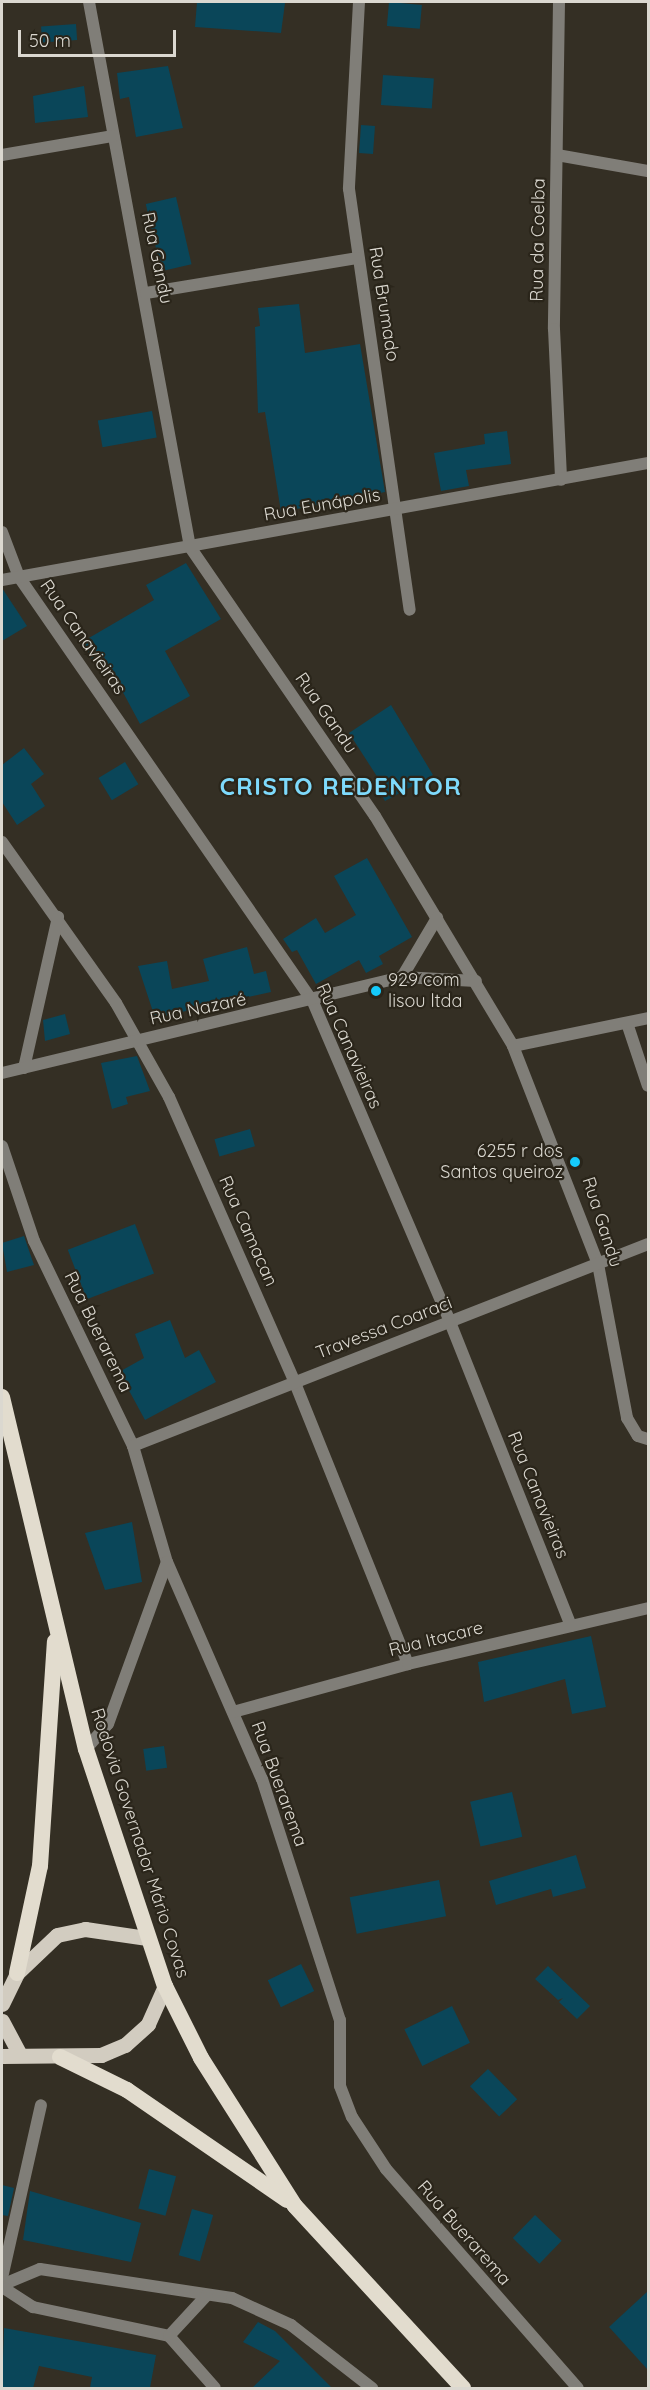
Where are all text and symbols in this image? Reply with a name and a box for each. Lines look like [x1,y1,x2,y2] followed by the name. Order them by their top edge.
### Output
[21,18,178,56] scale bar
[29,29,71,52] text: 50 m
[526,178,550,302] street label: Rua da Coelba
[137,210,177,306] street label: Rua Gandu
[364,245,404,363] street label: Rua Brumado
[262,484,382,526] street label: Rua Eunápolis
[35,575,131,699] street label: Rua Canavieiras
[290,669,362,757] street label: Rua Gandu
[220,773,462,801] district label: CRISTO REDENTOR
[388,970,462,1012] place label: 929 com lisou ltda
[312,980,386,1112] street label: Rua Canavieiras
[369,984,383,998] marker: 929 com lisou ltda
[148,988,248,1030] street label: Rua Nazaré
[440,1141,563,1184] place label: 6255 r dos Santos queiroz
[568,1155,582,1169] marker: 6255 r dos Santos queiroz
[214,1172,282,1290] street label: Rua Camacan
[577,1174,627,1270] street label: Rua Gandu
[59,1268,137,1396] street label: Rua Buerarema
[313,1292,455,1364] street label: Travessa Coaraci
[503,1428,573,1562] street label: Rua Canavieiras
[387,1617,485,1661] street label: Rua Itacare
[86,1705,194,1981] street label: Rodovia Governador Mário Covas
[246,1718,312,1850] street label: Rua Buerarema
[413,2176,515,2290] street label: Rua Buerarema

